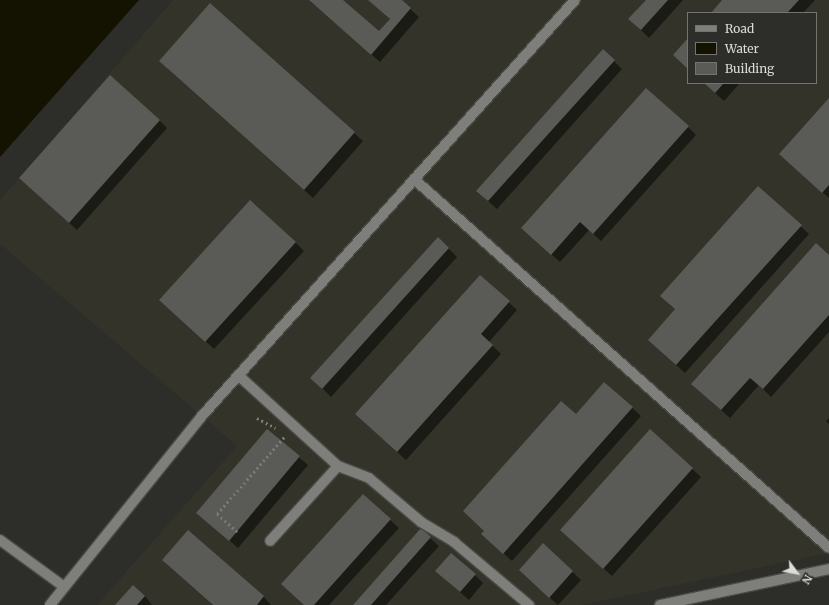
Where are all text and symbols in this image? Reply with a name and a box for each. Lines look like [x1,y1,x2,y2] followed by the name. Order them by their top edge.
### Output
[687,12,817,84] legend
[725,21,754,36] text: Road
[725,41,759,56] text: Water
[725,61,774,76] text: Building
[777,553,817,593] north arrow
[799,572,815,587] text: N

